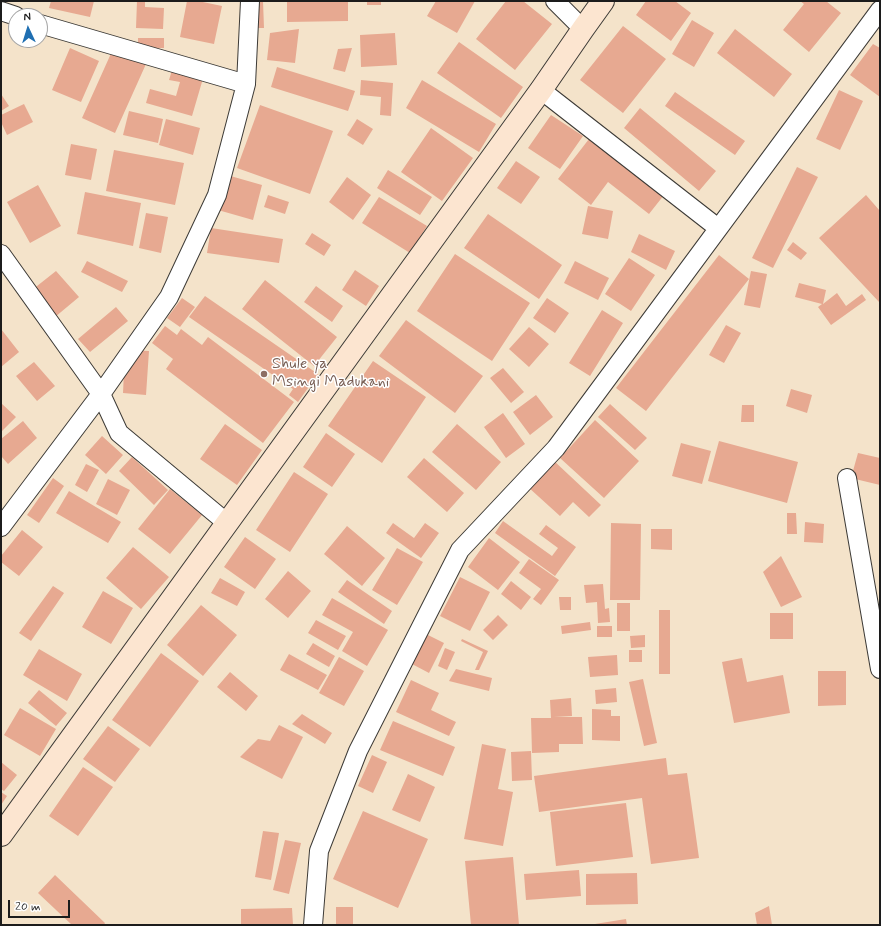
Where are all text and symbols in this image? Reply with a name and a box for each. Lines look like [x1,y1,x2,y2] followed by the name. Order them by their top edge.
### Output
[8,8,48,48] north arrow
[23,10,31,24] text: N
[272,355,389,393] place label: Shule ya Msingi Madukani
[259,369,269,379] marker: Shule ya Msingi Madukani
[10,892,72,918] scale bar
[15,899,41,915] text: 20 m

